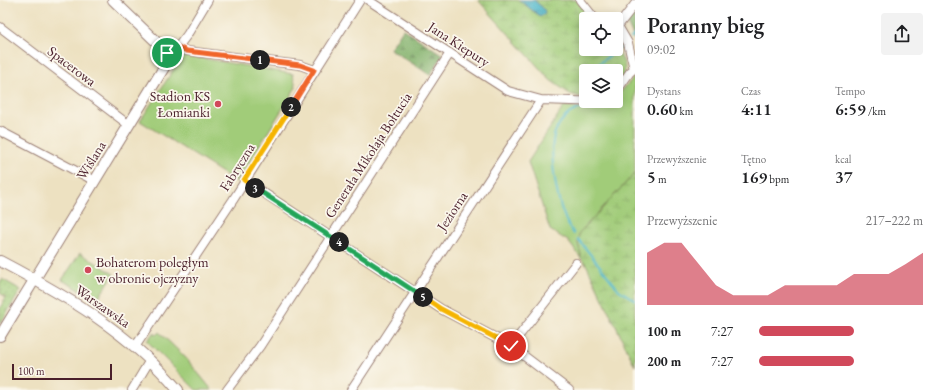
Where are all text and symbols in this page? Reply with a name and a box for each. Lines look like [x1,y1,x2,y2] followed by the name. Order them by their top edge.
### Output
[647,11,764,40] text: Poranny bieg
[579,12,623,108] map controls
[579,12,623,56] button: locate
[881,13,923,55] button: share
[424,17,494,71] street label: Jana Kiepury
[150,36,184,70] pin
[647,41,675,58] text: 09:02
[44,42,100,90] street label: Spacerowa
[156,42,178,64] icon: arrive
[250,50,270,70] pin: 1
[257,53,263,67] text: 1
[579,64,623,108] button: layers
[647,84,681,98] text: Dystans
[741,84,761,98] text: Czas
[835,84,865,98] text: Tempo
[150,87,211,121] place label: Stadion KS Łomianki
[321,88,416,221] street label: Generała Mikołaja Bołtucia
[281,97,301,117] pin: 2
[647,98,677,120] text: 0.60
[741,98,772,120] text: 4:11
[835,98,866,120] text: 6:59
[213,99,223,109] marker: Stadion KS Łomianki
[288,100,294,114] text: 2
[677,104,693,118] text: km
[866,104,886,118] text: /km
[72,137,110,183] street label: Wiślana
[215,139,259,195] street label: Fabryczna
[647,152,706,166] text: Przewyższenie
[741,152,766,166] text: Tętno
[835,152,852,166] text: kcal
[647,166,656,188] text: 5
[741,166,767,188] text: 169
[835,166,852,188] text: 37
[656,172,667,186] text: m
[767,172,789,186] text: bpm
[245,178,265,198] pin: 3
[252,181,258,195] text: 3
[432,188,472,235] street label: Jeziorna
[647,212,717,229] text: Przewyższenie
[866,212,923,229] text: 217–222 m
[329,232,349,252] pin: 4
[336,235,342,249] text: 4
[96,253,209,287] place label: Bohaterom poległym w obronie ojczyzny
[83,265,93,275] marker: Bohaterom poległym w obronie ojczyzny
[72,281,134,332] street label: Warszawska
[413,287,433,307] pin: 5
[420,290,426,304] text: 5
[647,323,681,340] text: 100 m
[711,323,733,340] text: 7:27
[494,329,528,363] pin
[500,335,522,357] icon: check
[647,353,681,370] text: 200 m
[711,353,733,370] text: 7:27
[12,362,112,381] scale bar
[18,364,45,378] text: 100 m

